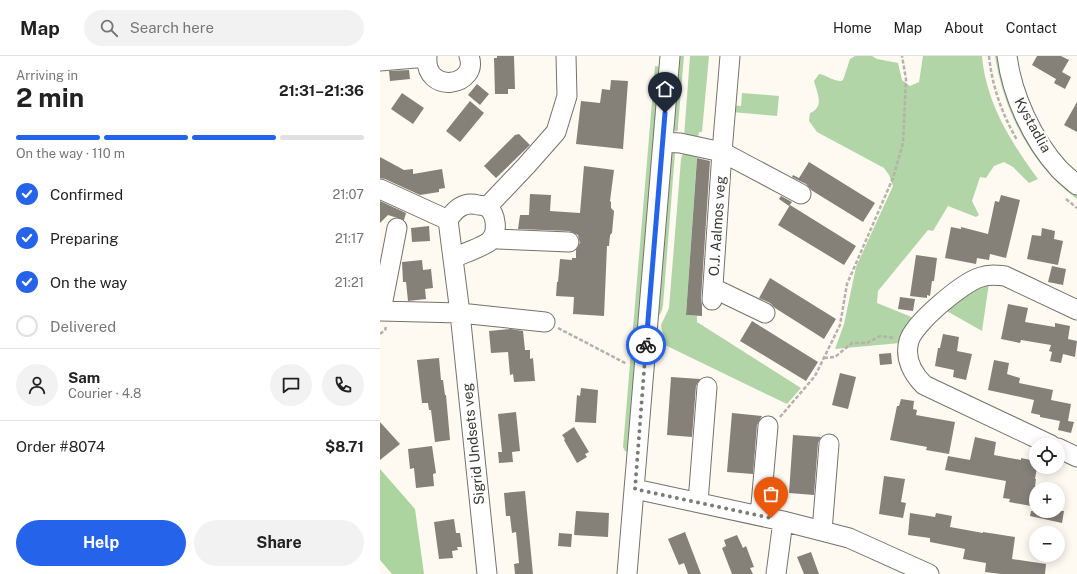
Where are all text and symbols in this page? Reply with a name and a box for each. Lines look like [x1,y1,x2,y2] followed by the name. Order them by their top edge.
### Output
[84,10,364,46] search box
[20,17,60,39] text: Map
[98,17,120,39] icon: search
[130,19,214,36] text: Search here
[833,20,872,36] text: Home
[894,20,922,36] text: Map
[944,20,984,36] text: About
[1006,20,1057,36] text: Contact
[16,68,78,83] text: Arriving in
[648,72,682,113] pin
[654,78,676,100] icon: home
[16,82,84,113] text: 2 min
[279,82,364,99] text: 21:31–21:36
[1011,95,1055,155] street label: Kystadlia
[16,146,125,161] text: On the way · 110 m
[706,175,729,277] street label: O.J. Aalmos veg
[16,183,38,205] icon: check
[50,186,123,203] text: Confirmed
[333,187,364,202] text: 21:07
[16,227,38,249] icon: check
[50,230,119,247] text: Preparing
[335,231,364,246] text: 21:17
[16,271,38,293] icon: check
[50,274,127,291] text: On the way
[335,275,364,290] text: 21:21
[50,318,116,335] text: Delivered
[626,325,666,365] courier
[635,334,657,356] icon: bike
[16,364,58,406] button: person
[270,364,312,406] button: chat
[322,364,364,406] button: phone
[68,369,100,386] text: Sam
[459,382,487,506] street label: Sigrid Undsets veg
[68,386,141,401] text: Courier · 4.8
[16,438,105,455] text: Order #8074
[325,438,364,455] text: $8.71
[1029,438,1065,562] map controls
[1029,438,1065,474] button: locate
[754,477,788,518] pin
[1029,482,1065,518] button: +
[760,483,782,505] icon: bag
[16,520,186,566] button: Help
[194,520,364,566] button: Share
[1029,526,1065,562] button: −

